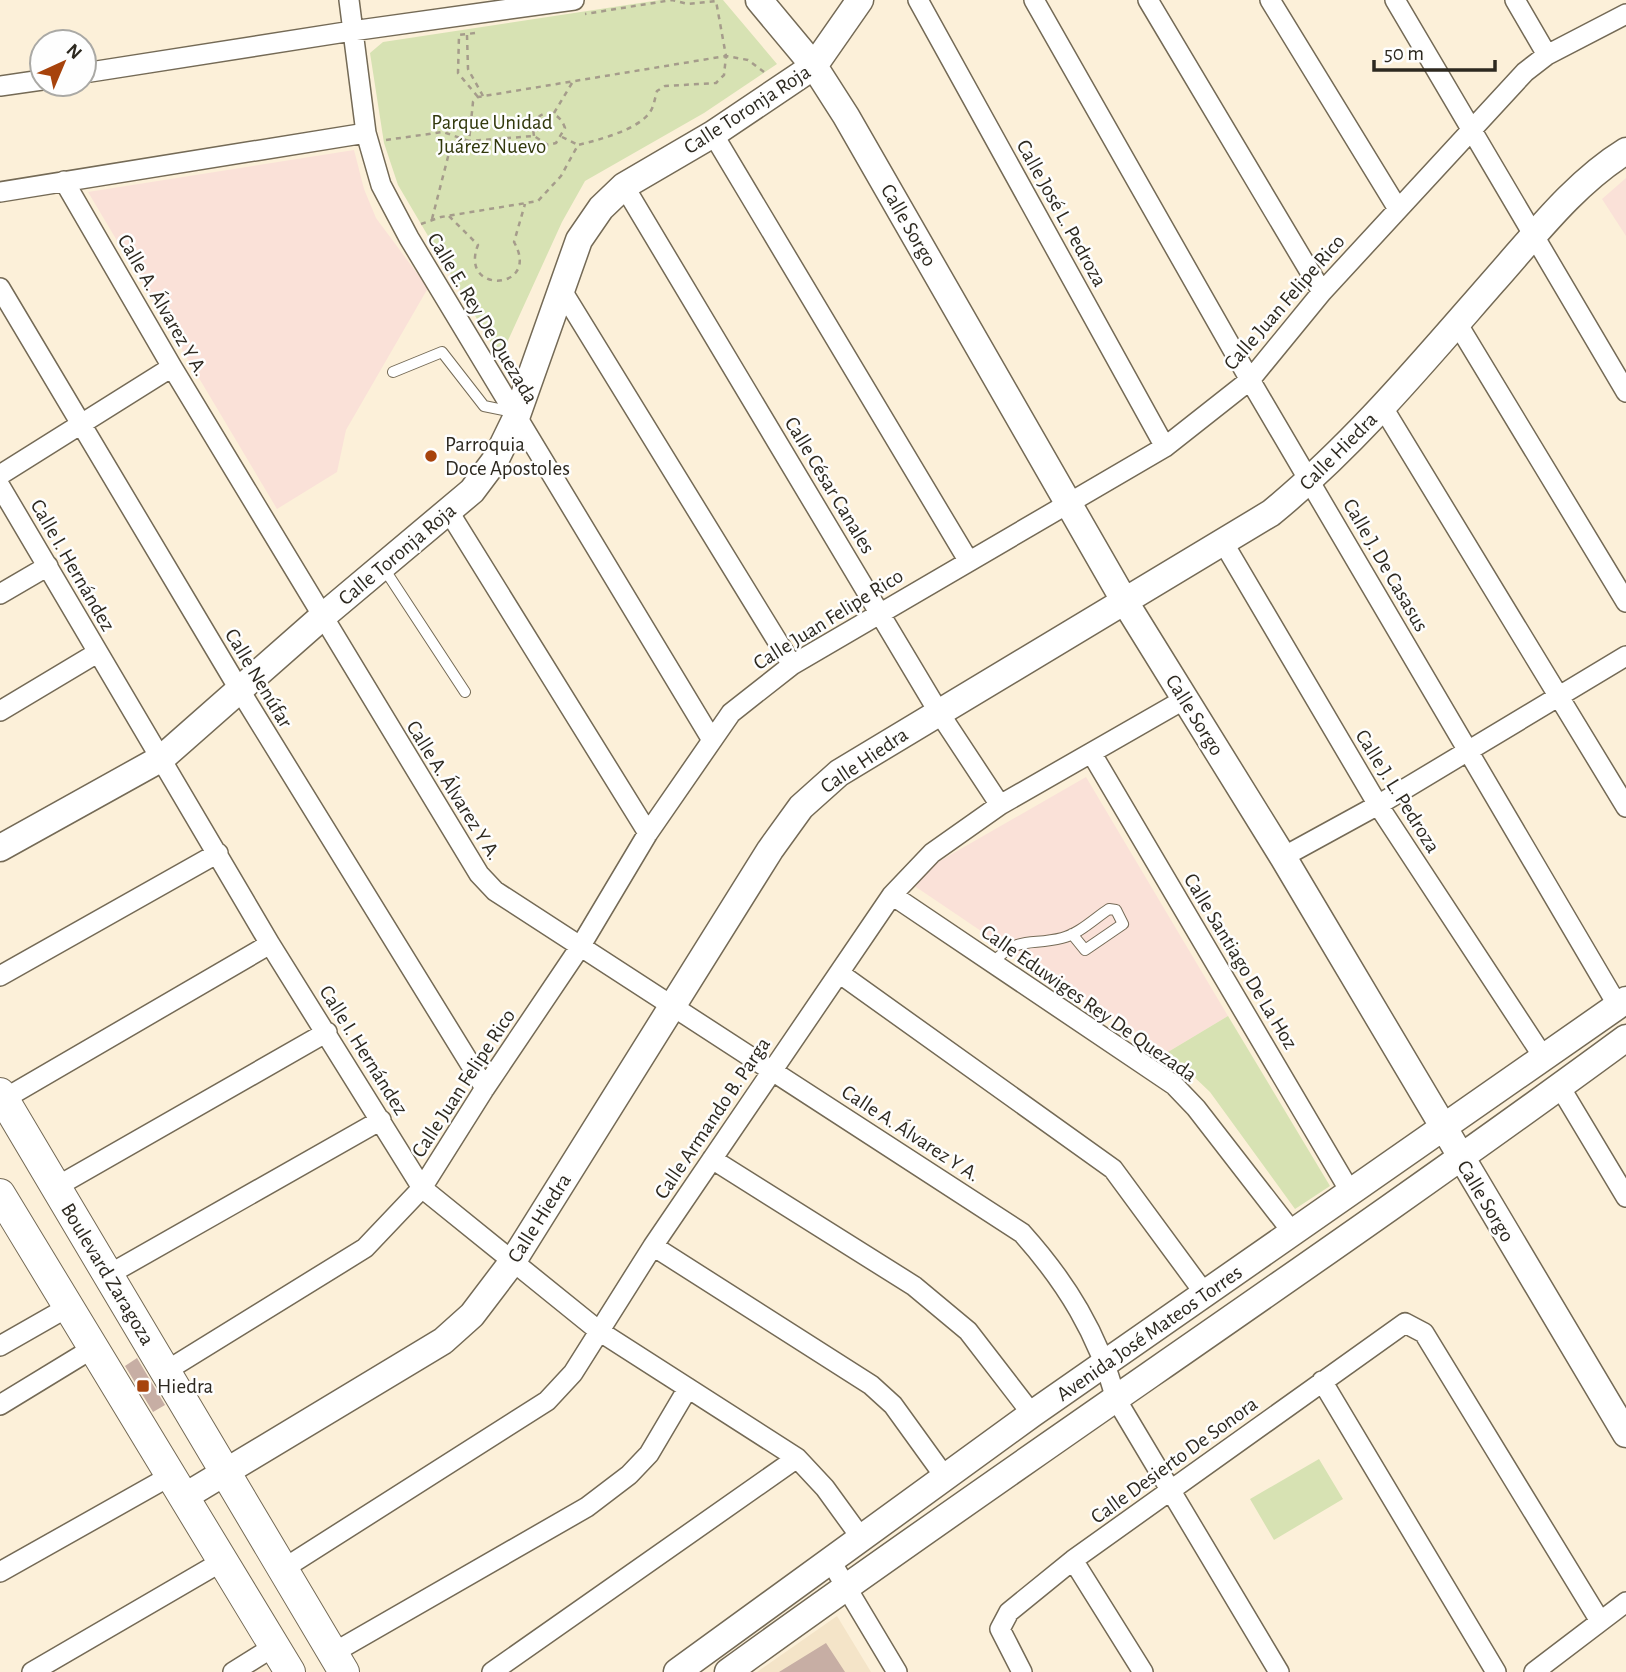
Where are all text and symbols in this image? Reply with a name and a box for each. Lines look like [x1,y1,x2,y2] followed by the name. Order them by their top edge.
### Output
[28,28,98,98] north arrow
[1374,28,1495,72] scale bar
[62,40,85,63] text: N
[1384,43,1424,64] text: 50 m
[680,61,814,158] street label: Calle Toronja Roja
[431,112,553,157] park label: Parque Unidad Juárez Nuevo
[1013,136,1111,290] street label: Calle José L. Pedroza
[877,181,940,270] street label: Calle Sorgo
[423,229,542,407] street label: Calle E. Rey De Quezada
[113,230,213,380] street label: Calle A. Álvarez Y A.
[1220,230,1349,374] street label: Calle Juan Felipe Rico
[1295,408,1381,494] street label: Calle Hiedra
[781,413,879,557] street label: Calle César Canales
[445,434,570,479] place label: Parroquia Doce Apostoles
[423,448,439,464] marker: Parroquia Doce Apostoles
[1339,495,1432,635] street label: Calle J. De Casasus
[26,496,119,635] street label: Calle I. Hernández
[335,499,460,609] street label: Calle Toronja Roja
[750,565,907,674] street label: Calle Juan Felipe Rico
[221,625,296,732] street label: Calle Nenúfar
[1162,671,1228,759] street label: Calle Sorgo
[402,716,507,864] street label: Calle A. Álvarez Y A.
[817,723,912,797] street label: Calle Hiedra
[1351,726,1444,857] street label: Calle J. L. Pedroza
[1180,870,1301,1053] street label: Calle Santiago De La Hoz
[977,921,1201,1086] street label: Calle Eduwiges Rey De Quezada
[315,982,412,1119] street label: Calle I. Hernández
[408,1005,519,1161] street label: Calle Juan Felipe Rico
[651,1034,774,1203] street label: Calle Armando B. Parga
[838,1079,985,1186] street label: Calle A. Álvarez Y A.
[1453,1157,1518,1246] street label: Calle Sorgo
[504,1170,575,1266] street label: Calle Hiedra
[57,1200,158,1349] street label: Boulevard Zaragoza
[1053,1261,1246,1405] street label: Avenida José Mateos Torres
[157,1376,214,1397] place label: Hiedra
[135,1378,151,1394] marker: Hiedra
[1087,1393,1262,1528] street label: Calle Desierto De Sonora

